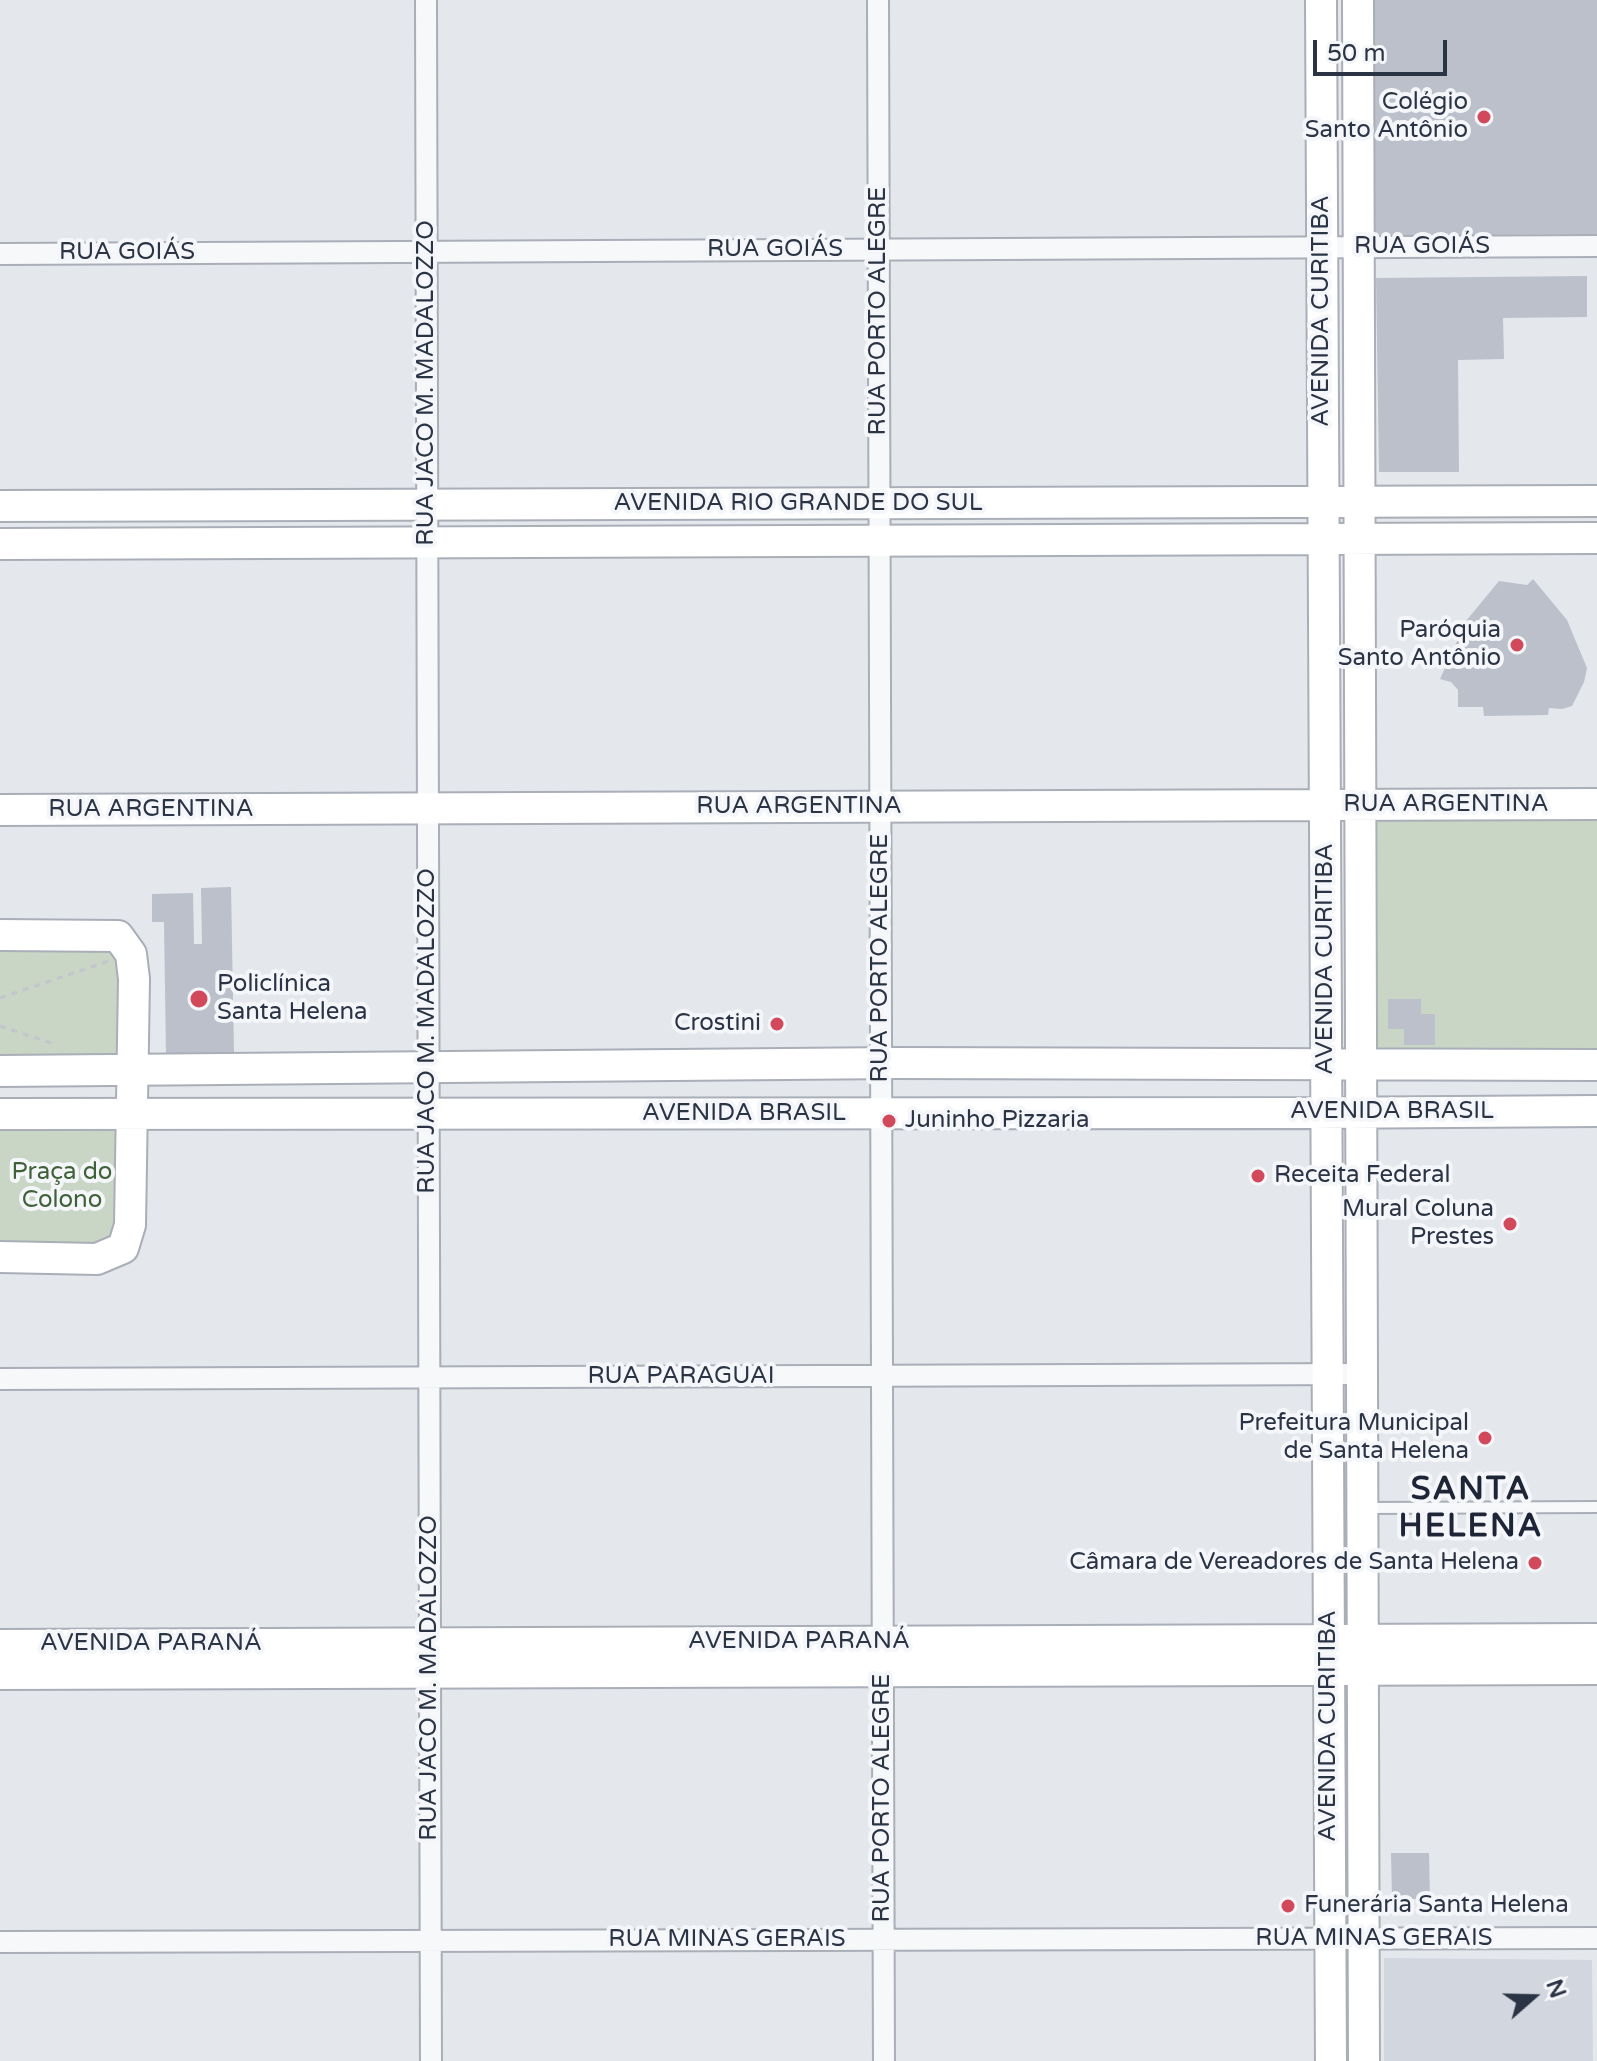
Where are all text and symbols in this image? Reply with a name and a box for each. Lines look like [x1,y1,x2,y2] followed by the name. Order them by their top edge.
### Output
[1317,24,1451,74] scale bar
[1327,39,1385,68] text: 50 m
[1305,89,1468,145] place label: Colégio Santo Antônio
[1475,108,1493,126] marker: Colégio Santo Antônio
[865,187,893,435] street label: RUA PORTO ALEGRE
[1308,195,1336,427] street label: AVENIDA CURITIBA
[413,220,441,546] street label: RUA JACO M. MADALOZZO
[1354,233,1490,261] street label: RUA GOIÁS
[707,236,843,264] street label: RUA GOIÁS
[59,239,195,267] street label: RUA GOIÁS
[614,490,982,518] street label: AVENIDA RIO GRANDE DO SUL
[1338,617,1501,673] place label: Paróquia Santo Antônio
[1508,636,1526,654] marker: Paróquia Santo Antônio
[1343,791,1549,819] street label: RUA ARGENTINA
[696,793,902,821] street label: RUA ARGENTINA
[48,796,254,824] street label: RUA ARGENTINA
[867,834,895,1082] street label: RUA PORTO ALEGRE
[1312,843,1340,1075] street label: AVENIDA CURITIBA
[414,868,442,1194] street label: RUA JACO M. MADALOZZO
[217,971,368,1027] place label: Policlínica Santa Helena
[188,988,210,1010] marker: Policlínica Santa Helena
[674,1010,761,1038] place label: Crostini
[768,1015,786,1033] marker: Crostini
[1290,1098,1494,1126] street label: AVENIDA BRASIL
[642,1100,846,1128] street label: AVENIDA BRASIL
[905,1107,1089,1135] place label: Juninho Pizzaria
[880,1112,898,1130] marker: Juninho Pizzaria
[12,1159,112,1215] park label: Praça do Colono
[1274,1162,1450,1190] place label: Receita Federal
[1249,1167,1267,1185] marker: Receita Federal
[1342,1196,1494,1252] place label: Mural Coluna Prestes
[1501,1215,1519,1233] marker: Mural Coluna Prestes
[587,1363,775,1391] street label: RUA PARAGUAI
[1238,1410,1469,1466] place label: Prefeitura Municipal de Santa Helena
[1476,1429,1494,1447] marker: Prefeitura Municipal de Santa Helena
[1399,1472,1543,1547] district label: SANTA HELENA
[416,1515,444,1841] street label: RUA JACO M. MADALOZZO
[1069,1549,1519,1577] place label: Câmara de Vereadores de Santa Helena
[1526,1554,1544,1572] marker: Câmara de Vereadores de Santa Helena
[1315,1610,1343,1842] street label: AVENIDA CURITIBA
[688,1628,910,1656] street label: AVENIDA PARANÁ
[40,1630,262,1658] street label: AVENIDA PARANÁ
[869,1674,897,1922] street label: RUA PORTO ALEGRE
[1304,1892,1569,1920] place label: Funerária Santa Helena
[1279,1897,1297,1915] marker: Funerária Santa Helena
[1255,1925,1493,1953] street label: RUA MINAS GERAIS
[608,1926,846,1954] street label: RUA MINAS GERAIS
[1493,1957,1573,2037] north arrow
[1540,1976,1571,2002] text: N

